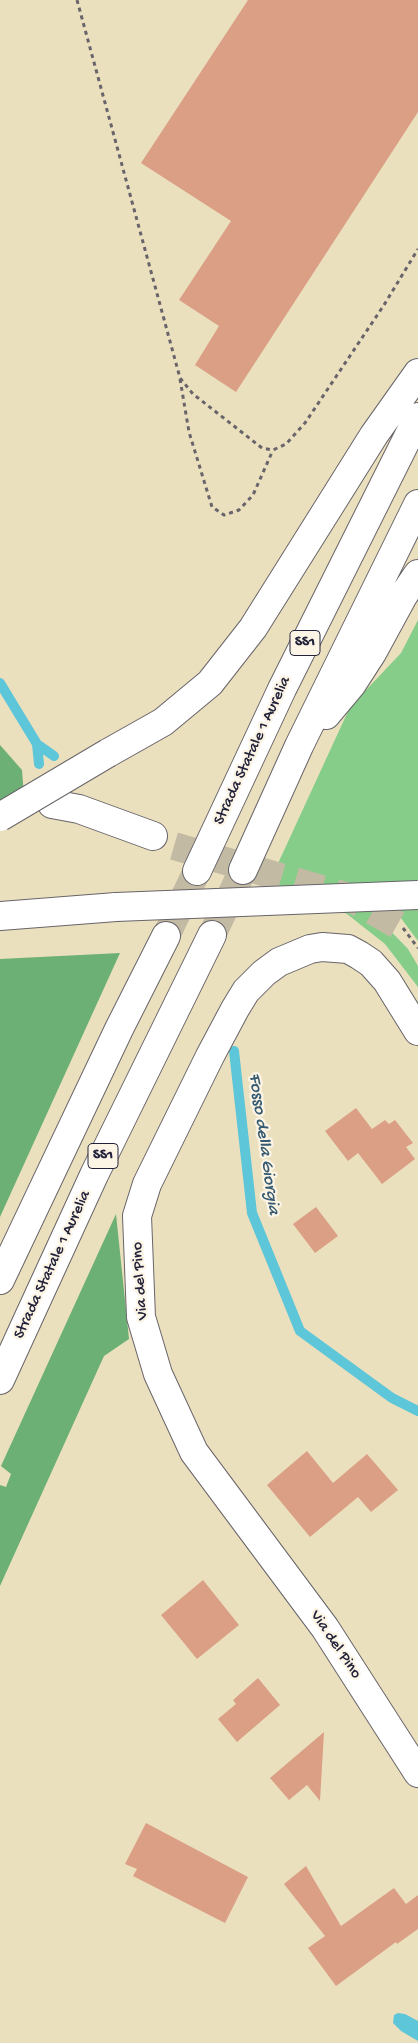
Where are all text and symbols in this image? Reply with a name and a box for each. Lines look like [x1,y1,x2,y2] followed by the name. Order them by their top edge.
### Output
[290,630,320,656] road number: SS1
[210,674,296,828] street label: Strada Statale 1 Aurelia
[242,1072,284,1216] water label: Fosso della Giorgia
[88,1144,118,1168] road number: SS1
[10,1188,96,1342] street label: Strada Statale 1 Aurelia
[129,1241,153,1321] street label: Via del Pino
[305,1607,365,1683] street label: Via del Pino

